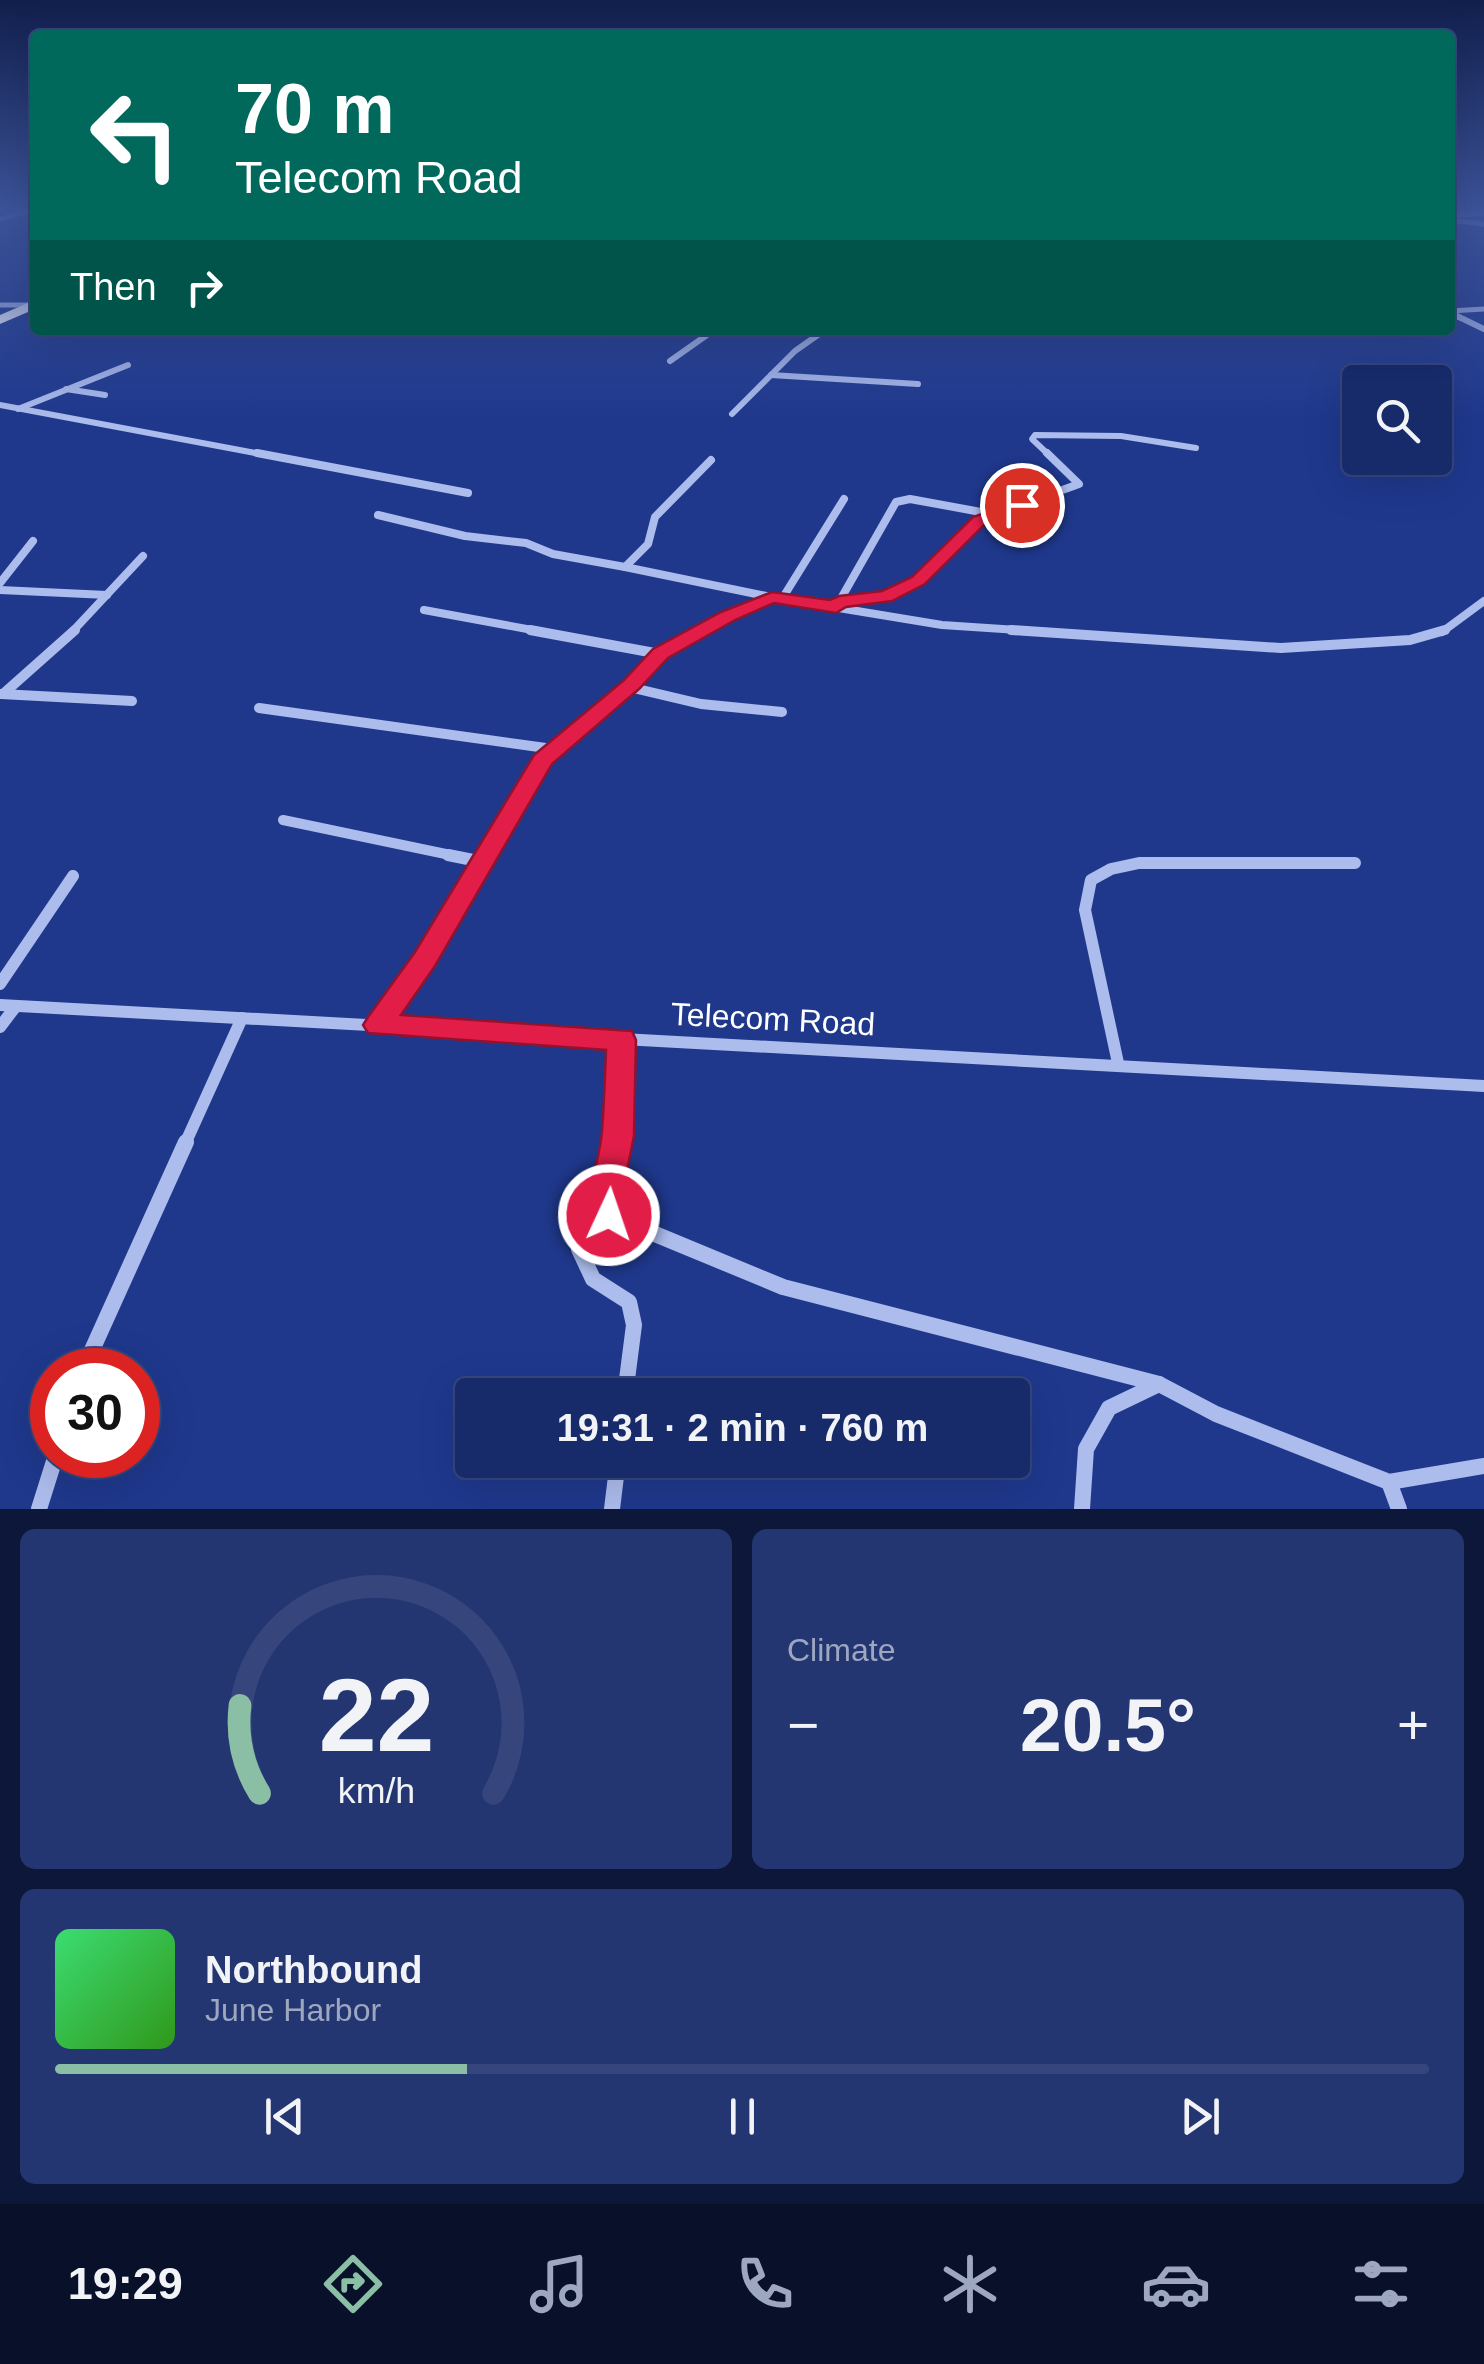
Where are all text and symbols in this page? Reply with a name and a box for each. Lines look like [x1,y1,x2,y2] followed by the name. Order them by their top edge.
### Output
[70,70,200,200] icon: left
[235,70,395,148] text: 70 m
[235,152,523,203] text: Telecom Road
[177,260,232,315] icon: right
[70,266,157,308] text: Then
[1342,365,1452,475] map controls
[1342,365,1452,475] button: search
[980,463,1065,548] pin
[995,478,1050,533] icon: arrive
[670,996,876,1042] street label: Telecom Road
[557,1163,661,1267] position arrow
[30,1348,160,1478] speed limit sign: 30
[557,1407,928,1449] text: 19:31 · 2 min · 760 m
[787,1632,895,1668] text: Climate
[318,1657,434,1773] text: 22
[1020,1683,1196,1767] text: 20.5°
[787,1694,819,1756] text: −
[1397,1694,1429,1756] text: +
[337,1771,415,1811] text: km/h
[205,1949,422,1991] text: Northbound
[205,1992,381,2028] text: June Harbor
[257,2089,312,2144] icon: previous
[715,2089,770,2144] icon: pause
[1173,2089,1228,2144] icon: next
[318,2249,388,2319] icon: directions
[524,2249,594,2319] icon: music
[730,2249,800,2319] icon: phone
[935,2249,1005,2319] icon: climate
[1141,2249,1211,2319] icon: car
[1346,2249,1416,2319] icon: filters
[68,2258,183,2309] text: 19:29

